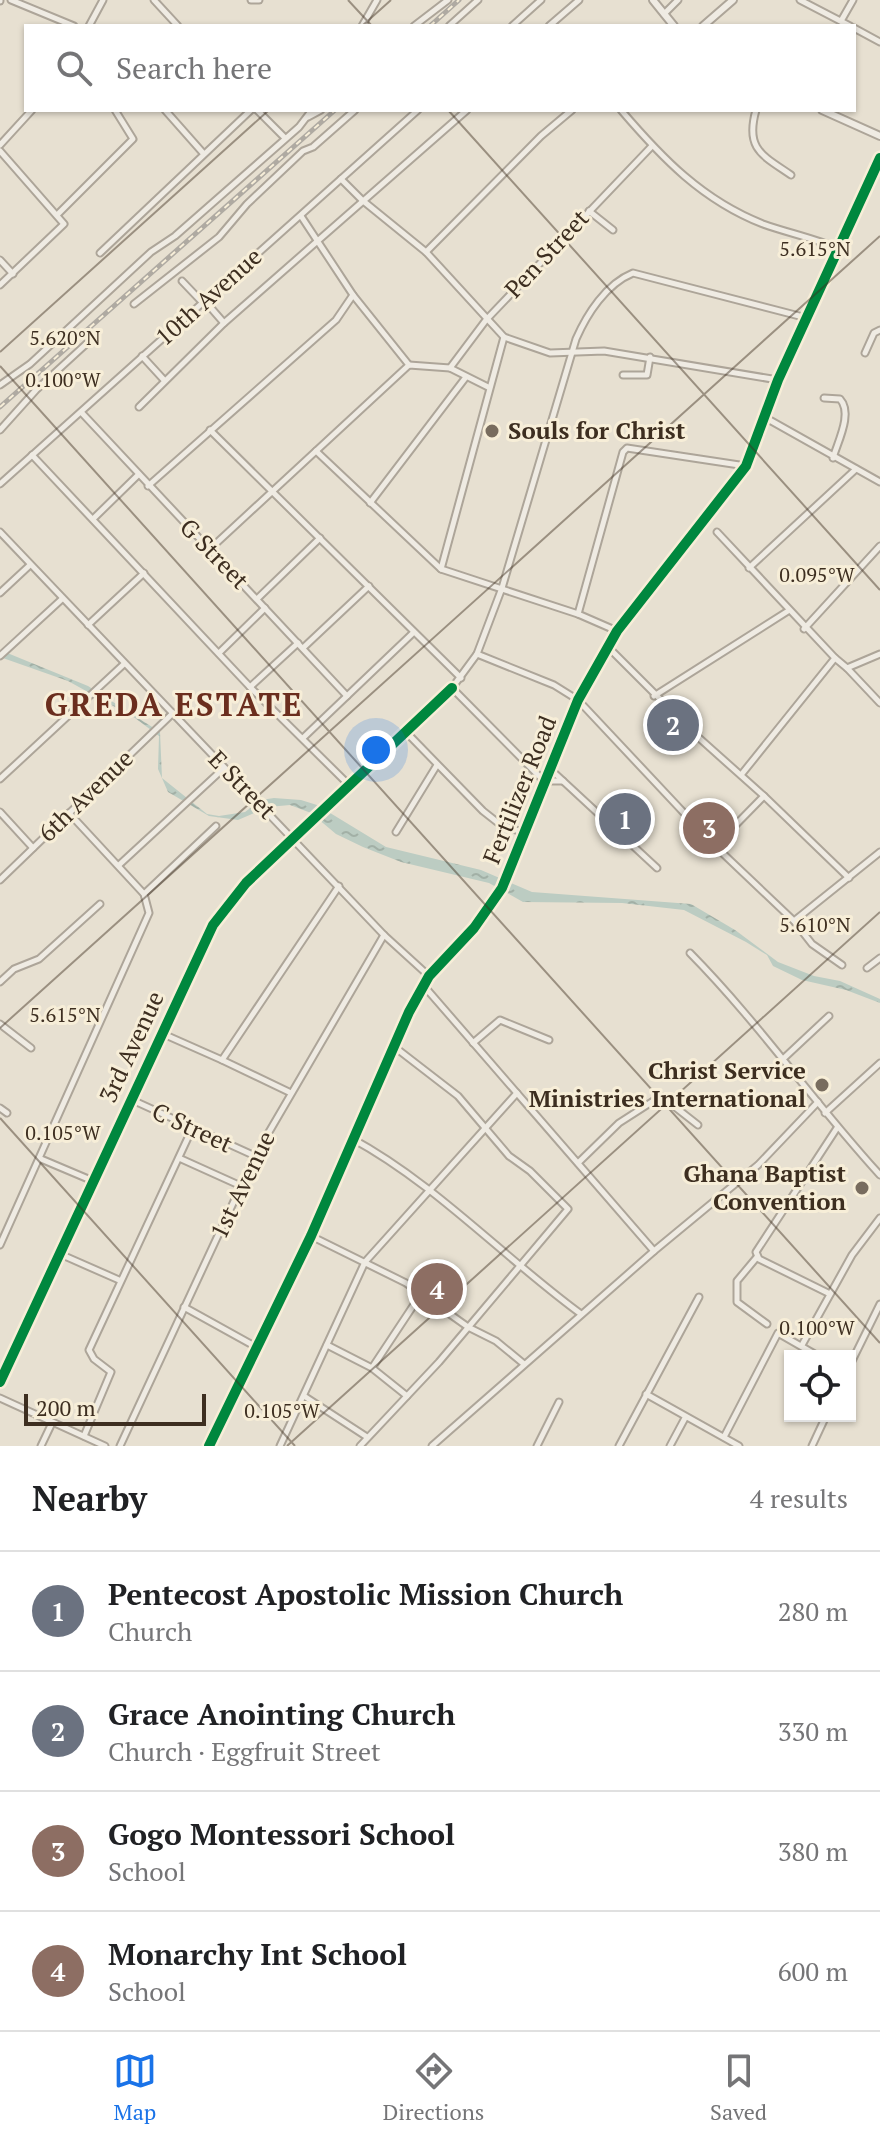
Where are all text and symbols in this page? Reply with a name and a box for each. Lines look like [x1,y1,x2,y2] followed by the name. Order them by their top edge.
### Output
[24,24,856,112] search box
[52,46,96,90] icon: search
[116,48,272,88] text: Search here
[497,202,595,304] street label: Pen Street
[779,235,851,262] text: 5.615°N
[148,240,268,352] street label: 10th Avenue
[29,324,101,351] text: 5.620°N
[25,366,101,393] text: 0.100°W
[508,414,686,446] place label: Souls for Christ
[483,422,501,440] marker: Souls for Christ
[173,511,256,596] street label: G Street
[779,561,855,588] text: 0.095°W
[45,683,303,725] district label: GREDA ESTATE
[647,695,699,755] pin: 2
[475,711,563,868] street label: Fertilizer Road
[356,730,396,770] your location
[31,742,139,848] street label: 6th Avenue
[202,743,283,826] street label: E Street
[599,789,651,849] pin: 1
[683,798,735,858] pin: 3
[779,911,851,938] text: 5.610°N
[91,986,171,1107] street label: 3rd Avenue
[29,1001,101,1028] text: 5.615°N
[529,1054,806,1114] place label: Christ Service Ministries International
[813,1076,831,1094] marker: Christ Service Ministries International
[147,1095,238,1160] street label: C Street
[25,1119,101,1146] text: 0.105°W
[202,1125,282,1244] street label: 1st Avenue
[684,1157,847,1217] place label: Ghana Baptist Convention
[853,1179,871,1197] marker: Ghana Baptist Convention
[411,1259,463,1319] pin: 4
[779,1314,855,1341] text: 0.100°W
[784,1350,856,1422] map controls
[784,1350,856,1422] button: locate
[24,1390,206,1426] scale bar
[36,1393,96,1422] text: 200 m
[244,1397,320,1424] text: 0.105°W
[32,1476,147,1521] text: Nearby
[750,1481,848,1515] text: 4 results
[108,1574,623,1614] text: Pentecost Apostolic Mission Church
[51,1594,65,1628] text: 1
[778,1594,848,1628] text: 280 m
[108,1614,192,1648] text: Church
[108,1694,456,1734] text: Grace Anointing Church
[51,1714,65,1748] text: 2
[778,1714,848,1748] text: 330 m
[108,1734,381,1768] text: Church · Eggfruit Street
[108,1814,455,1854] text: Gogo Montessori School
[51,1834,65,1868] text: 3
[778,1834,848,1868] text: 380 m
[108,1854,186,1888] text: School
[108,1934,407,1974] text: Monarchy Int School
[51,1954,65,1988] text: 4
[778,1954,848,1988] text: 600 m
[108,1974,186,2008] text: School
[113,2049,157,2126] tab: Map
[383,2049,484,2126] tab: Directions
[710,2049,767,2126] tab: Saved

